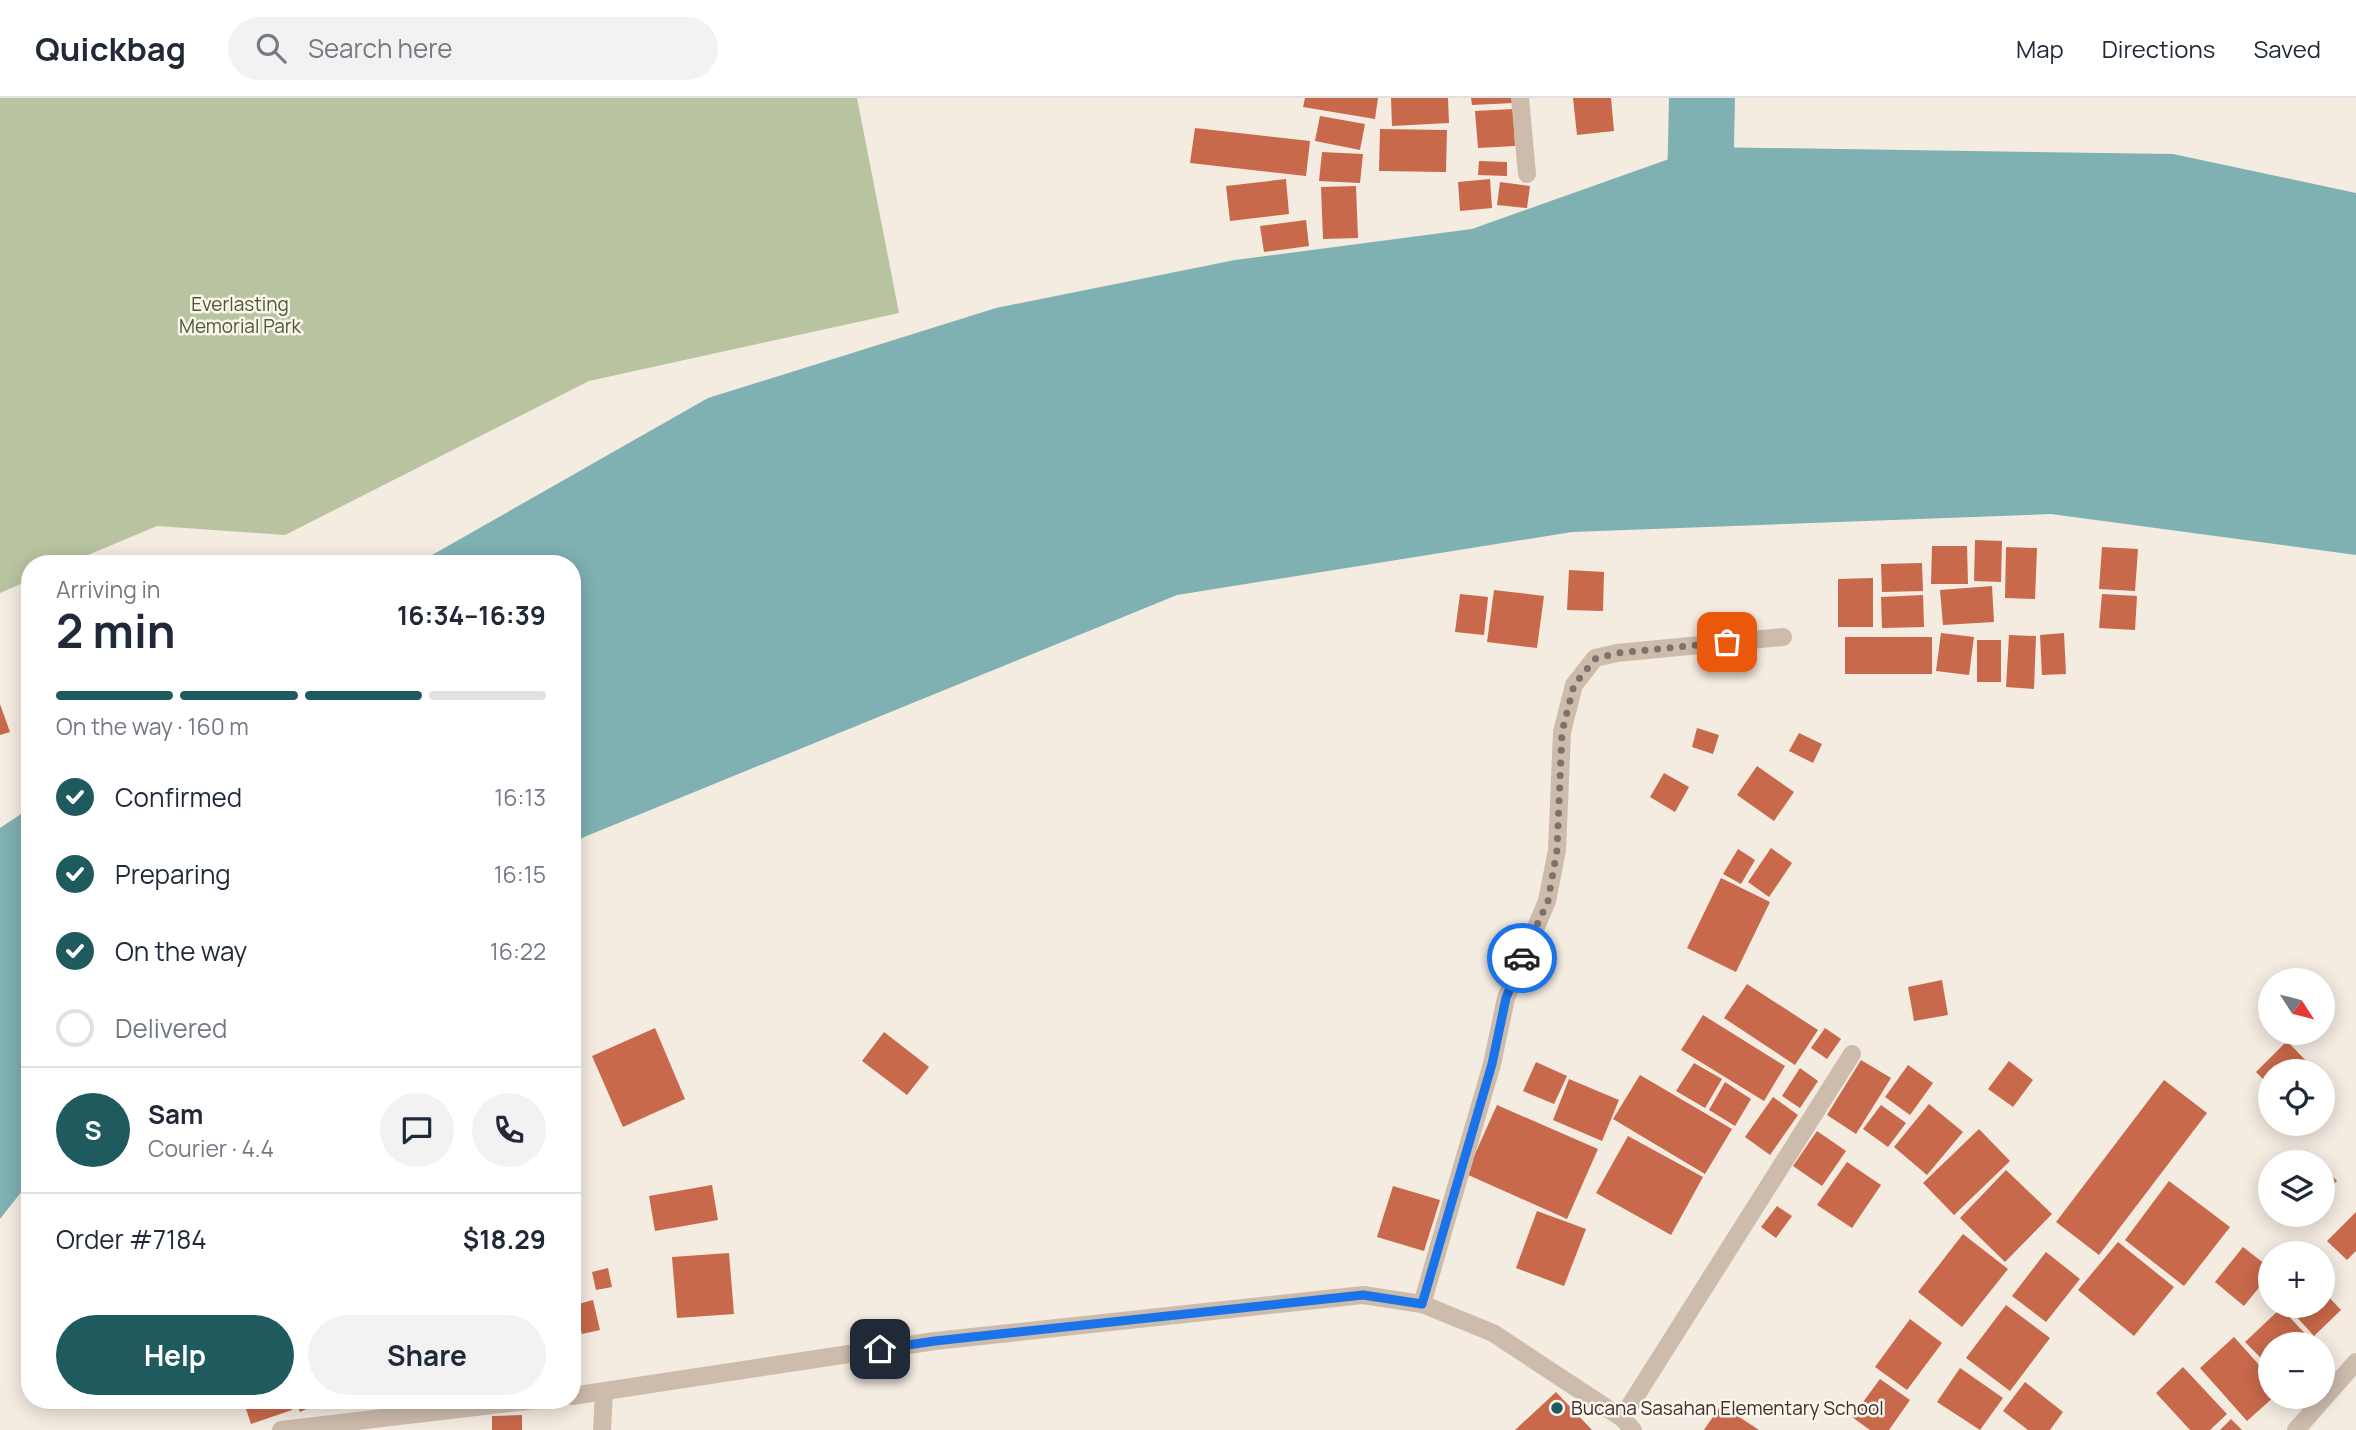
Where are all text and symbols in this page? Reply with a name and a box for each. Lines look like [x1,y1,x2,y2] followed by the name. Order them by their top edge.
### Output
[228,17,718,80] search box
[35,26,186,71] text: Quickbag
[252,29,290,67] icon: search
[308,30,453,66] text: Search here
[2016,32,2064,65] text: Map
[2102,32,2215,65] text: Directions
[2253,32,2321,65] text: Saved
[179,291,302,339] park label: Everlasting Memorial Park
[56,573,161,605] text: Arriving in
[397,597,546,633] text: 16:34–16:39
[56,599,176,662] text: 2 min
[1697,612,1757,672] pin
[1708,623,1746,661] icon: bag
[56,710,249,742] text: On the way · 160 m
[56,778,94,816] icon: check
[115,779,242,815] text: Confirmed
[494,781,546,813] text: 16:13
[56,855,94,893] icon: check
[115,856,231,892] text: Preparing
[494,858,546,890] text: 16:15
[1487,923,1557,993] courier
[56,932,94,970] icon: check
[115,933,247,969] text: On the way
[490,935,546,967] text: 16:22
[1503,939,1541,977] icon: car
[2258,968,2334,1045] north arrow
[2258,968,2335,1409] map controls
[115,1010,227,1046] text: Delivered
[2258,1059,2335,1136] button: locate
[380,1093,454,1167] button: chat
[472,1093,546,1167] button: phone
[148,1096,203,1132] text: Sam
[84,1112,102,1148] text: S
[148,1132,274,1164] text: Courier · 4.4
[2258,1150,2335,1227] button: layers
[56,1221,207,1257] text: Order #7184
[463,1221,546,1257] text: $18.29
[2258,1241,2335,1318] button: +
[56,1315,294,1395] button: Help
[308,1315,546,1395] button: Share
[850,1319,910,1379] pin
[861,1330,899,1368] icon: home
[2258,1332,2335,1409] button: −
[1571,1395,1884,1421] place label: Bucana Sasahan Elementary School
[1549,1400,1565,1416] marker: Bucana Sasahan Elementary School

